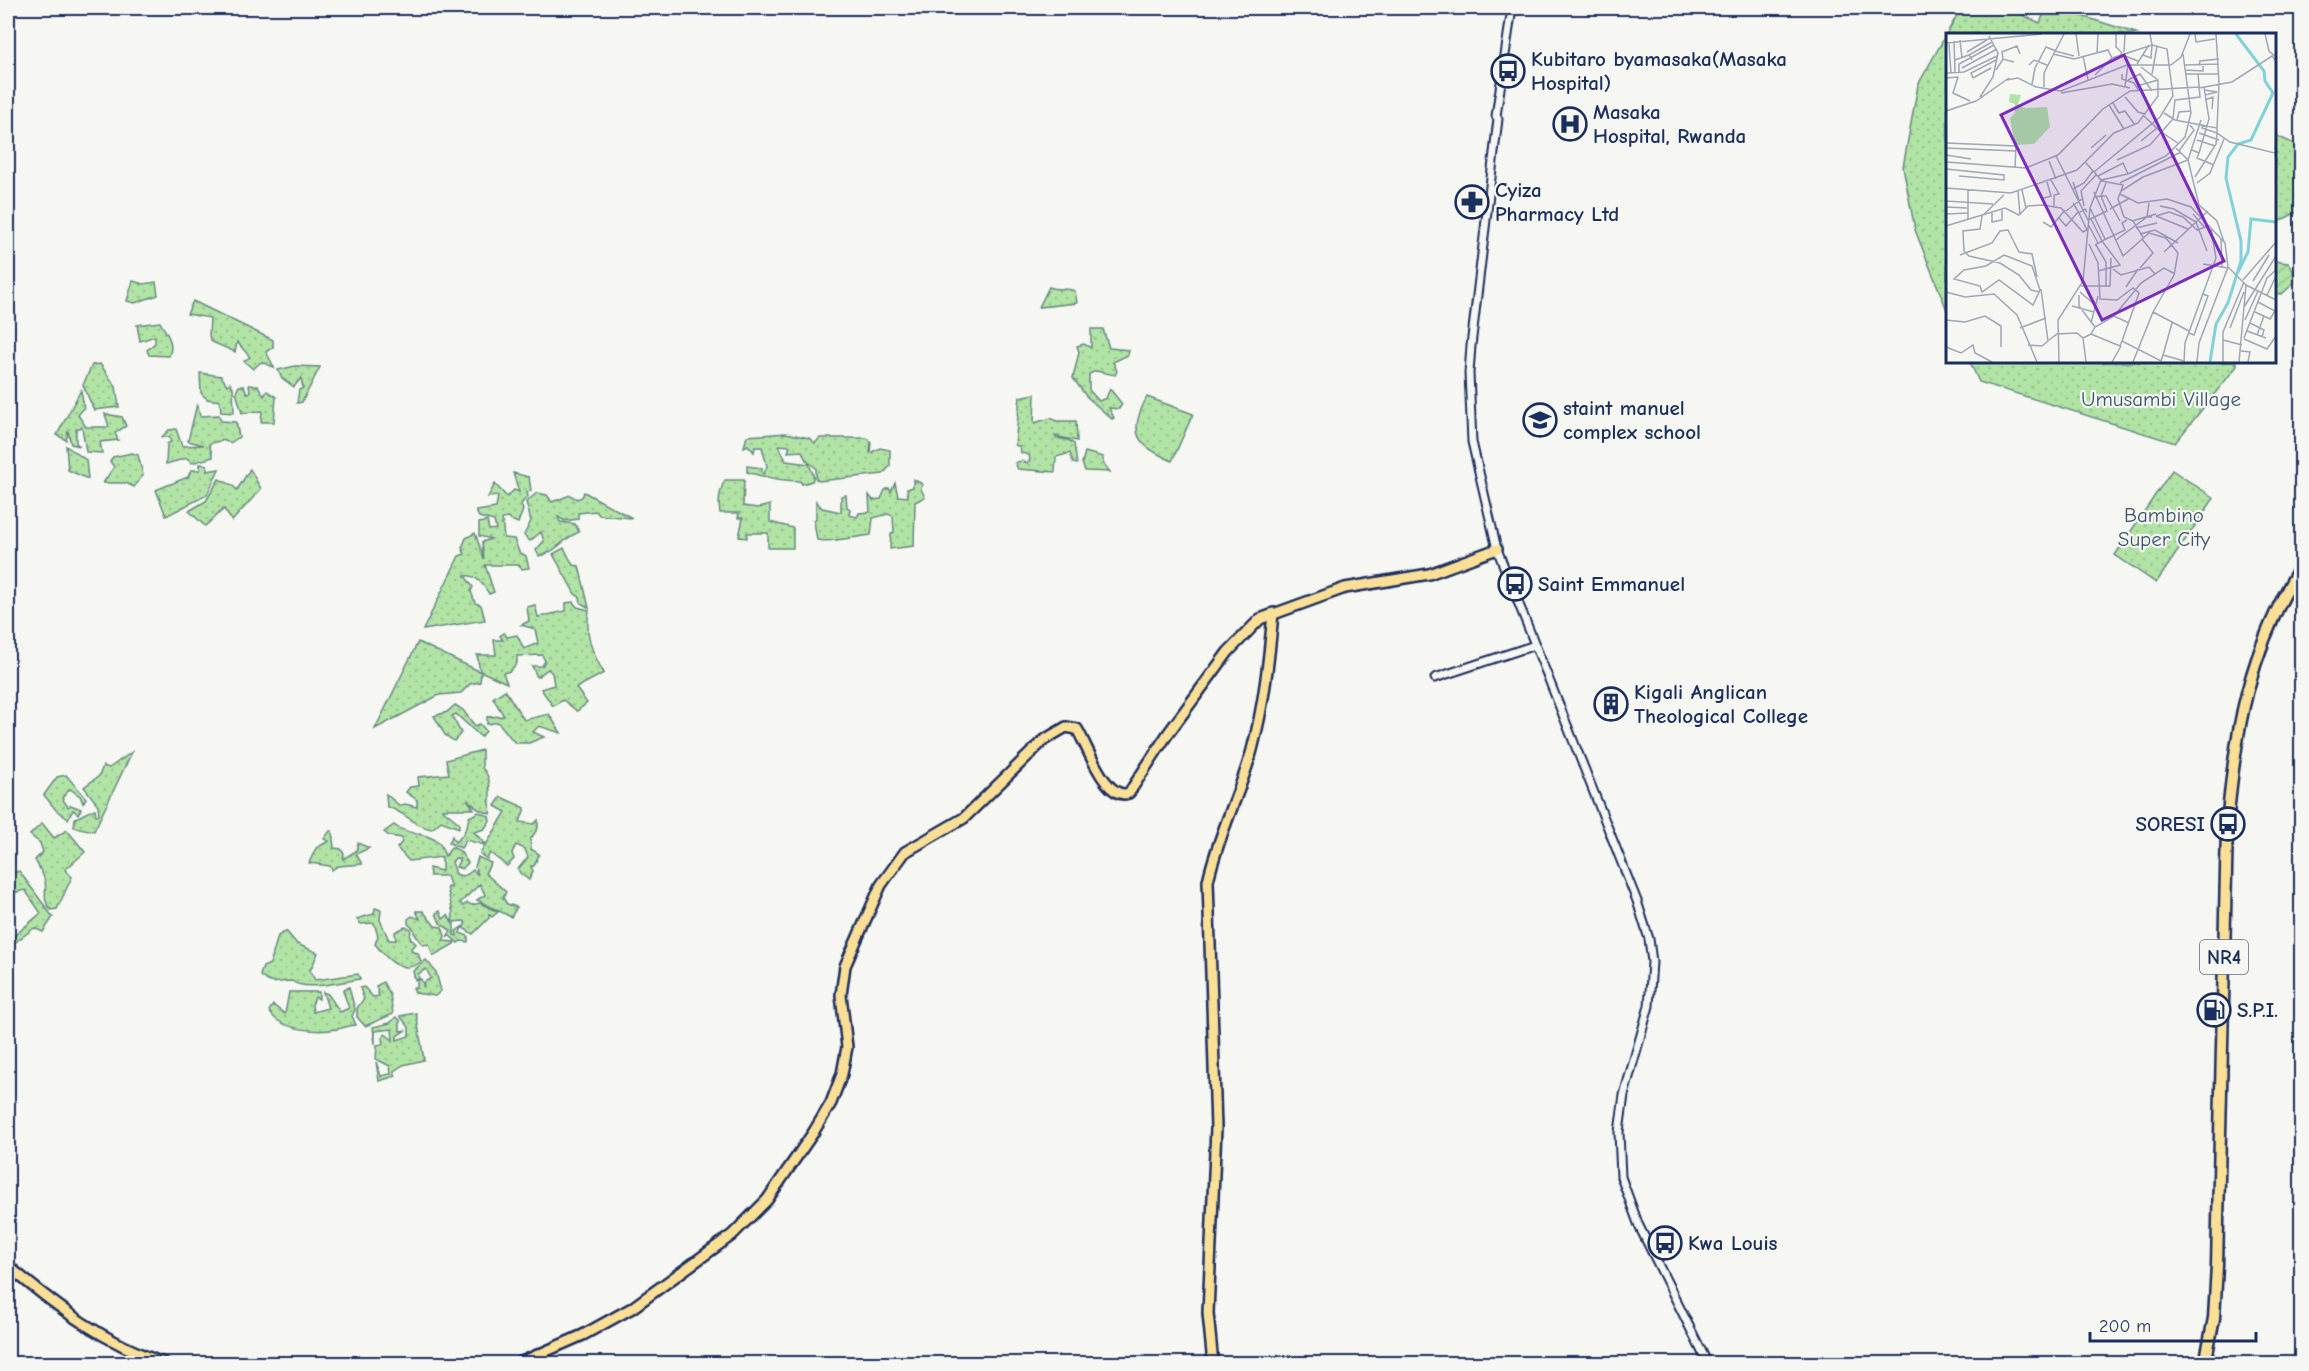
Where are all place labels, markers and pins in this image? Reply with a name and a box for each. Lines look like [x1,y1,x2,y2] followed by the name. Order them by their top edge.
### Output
[1531,47,1787,95] place label: Kubitaro byamasaka(Masaka Hospital)
[1490,53,1526,89] bus stop icon: Kubitaro byamasaka(Masaka Hospital)
[1593,100,1746,148] place label: Masaka Hospital, Rwanda
[1552,106,1588,142] hospital icon: Masaka Hospital, Rwanda
[1495,178,1619,226] place label: Cyiza Pharmacy Ltd
[1454,184,1490,220] pharmacy icon: Cyiza Pharmacy Ltd
[1563,396,1701,444] place label: staint manuel complex school
[1522,402,1558,438] school or university icon: staint manuel complex school
[1497,566,1533,602] bus stop icon: Saint Emmanuel
[1538,572,1685,596] place label: Saint Emmanuel
[1634,680,1808,728] place label: Kigali Anglican Theological College
[1593,686,1629,722] building icon: Kigali Anglican Theological College
[2210,806,2246,842] bus stop icon: SORESI
[2135,812,2205,836] place label: SORESI
[2196,992,2232,1028] fuel station icon: S.P.I.
[2237,998,2278,1022] place label: S.P.I.
[1647,1225,1683,1261] bus stop icon: Kwa Louis
[1688,1231,1778,1255] place label: Kwa Louis

